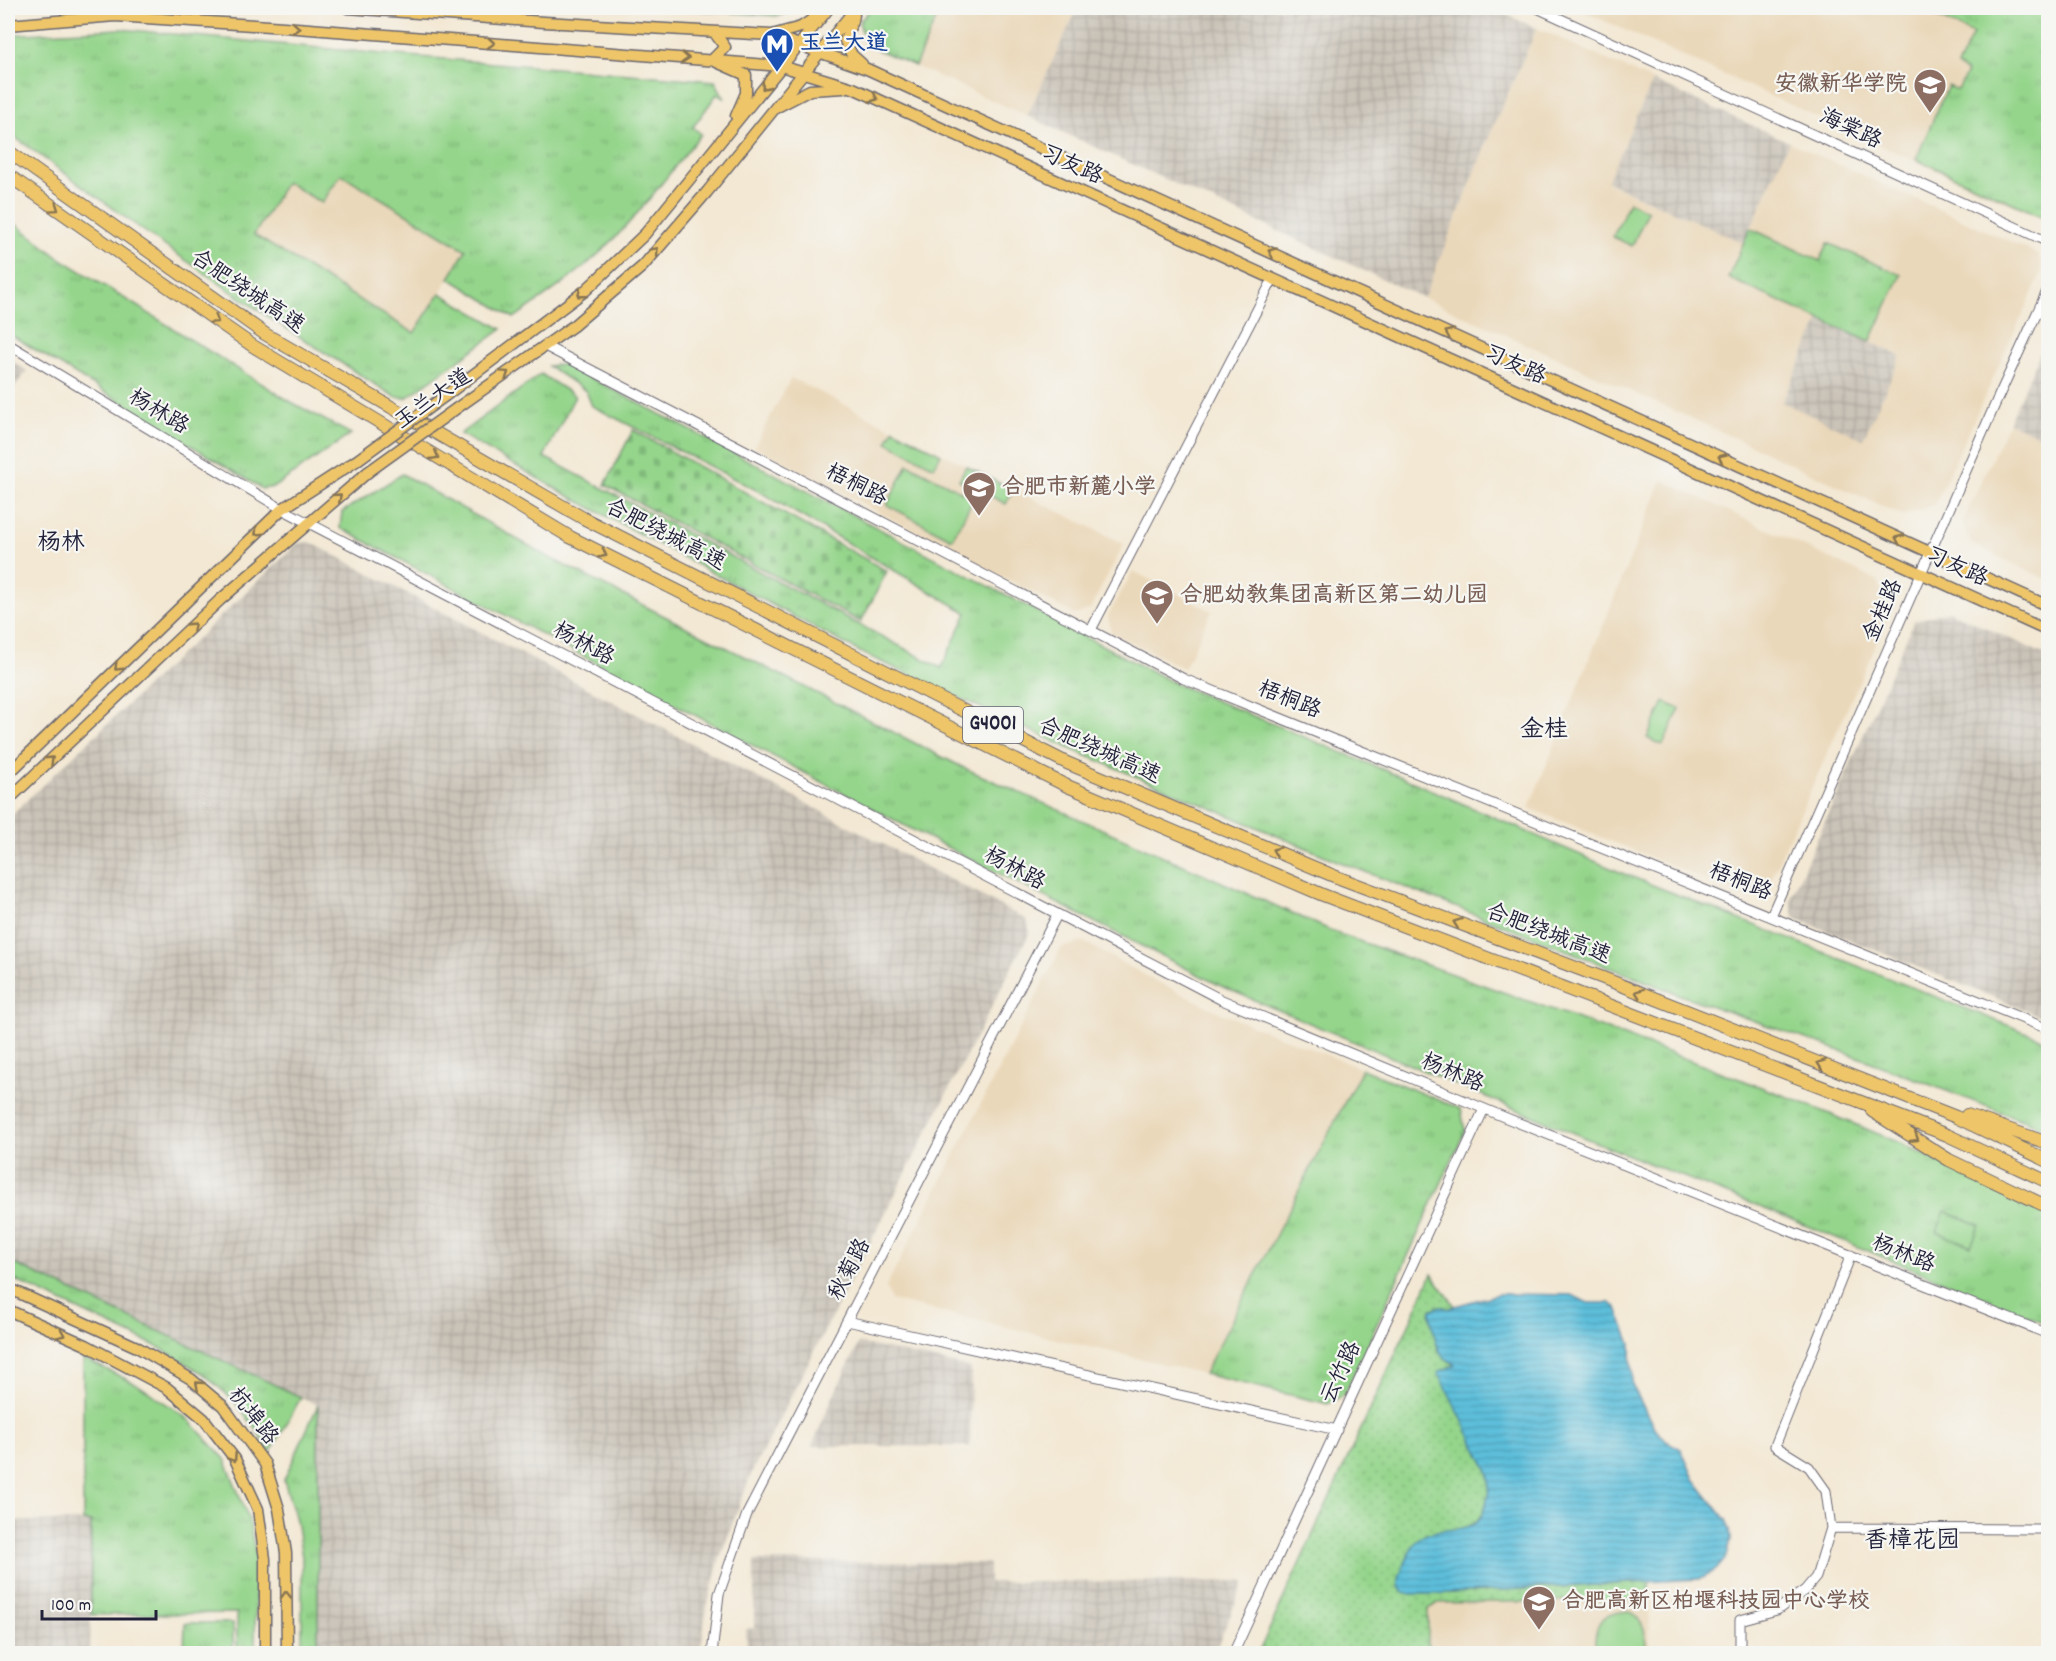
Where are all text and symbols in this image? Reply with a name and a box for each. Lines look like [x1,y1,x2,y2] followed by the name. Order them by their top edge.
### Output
[292,21,301,34] one-way arrow
[759,26,795,73] metro station icon: 玉兰大道
[800,29,888,60] place label: 玉兰大道
[486,36,495,49] one-way arrow
[681,51,690,64] one-way arrow
[1912,67,1948,114] school or university icon: 安徽新华学院
[1775,70,1907,101] place label: 安徽新华学院
[762,79,773,90] one-way arrow
[868,90,879,102] one-way arrow
[1814,102,1886,158] street label: 海棠路
[1035,138,1107,194] street label: 习友路
[49,201,60,212] one-way arrow
[184,243,310,343] street label: 合肥绕城高速
[648,247,659,258] one-way arrow
[1267,248,1278,260] one-way arrow
[577,286,588,297] one-way arrow
[209,313,220,324] one-way arrow
[1445,328,1456,340] one-way arrow
[1478,338,1550,394] street label: 习友路
[389,362,479,438] street label: 玉兰大道
[498,371,509,382] one-way arrow
[122,383,194,443] street label: 杨林路
[429,448,439,460] one-way arrow
[1717,453,1728,465] one-way arrow
[820,457,892,515] street label: 梧桐路
[961,470,997,517] school or university icon: 合肥市新麓小学
[1002,473,1156,504] place label: 合肥市新麓小学
[599,492,731,580] street label: 合肥绕城高速
[331,493,342,504] one-way arrow
[255,525,265,536] one-way arrow
[37,527,85,561] district label: 杨林
[1895,534,1906,546] one-way arrow
[1920,540,1992,596] street label: 习友路
[597,546,608,558] one-way arrow
[1856,575,1912,647] street label: 金桂路
[1139,578,1175,625] school or university icon: 合肥幼教集团高新区第二幼儿园
[1180,581,1488,612] place label: 合肥幼教集团高新区第二幼儿园
[547,616,619,674] street label: 杨林路
[185,622,196,633] one-way arrow
[115,660,126,671] one-way arrow
[1253,674,1325,728] street label: 梧桐路
[963,707,1023,743] road number: G4001
[1032,711,1166,793] street label: 合肥绕城高速
[1520,714,1568,748] district label: 金桂
[43,756,54,767] one-way arrow
[978,841,1050,899] street label: 杨林路
[1271,847,1282,859] one-way arrow
[1704,856,1776,910] street label: 梧桐路
[1481,897,1615,973] street label: 合肥绕城高速
[1452,918,1463,930] one-way arrow
[1635,988,1646,1000] one-way arrow
[1416,1047,1488,1101] street label: 杨林路
[1816,1059,1827,1071] one-way arrow
[1909,1131,1919,1143] one-way arrow
[1867,1228,1939,1282] street label: 杨林路
[822,1234,880,1306] street label: 秋菊路
[55,1327,66,1339] one-way arrow
[1314,1337,1370,1409] street label: 云竹路
[219,1381,285,1453] street label: 杭埠路
[195,1382,206,1393] one-way arrow
[226,1452,238,1462] one-way arrow
[1864,1525,1960,1559] district label: 香樟花园
[42,1583,156,1621] scale bar
[1521,1584,1557,1631] school or university icon: 合肥高新区柏堰科技园中心学校
[1562,1587,1870,1618] place label: 合肥高新区柏堰科技园中心学校
[280,1591,292,1600] one-way arrow
[51,1594,91,1619] text: 100 m

